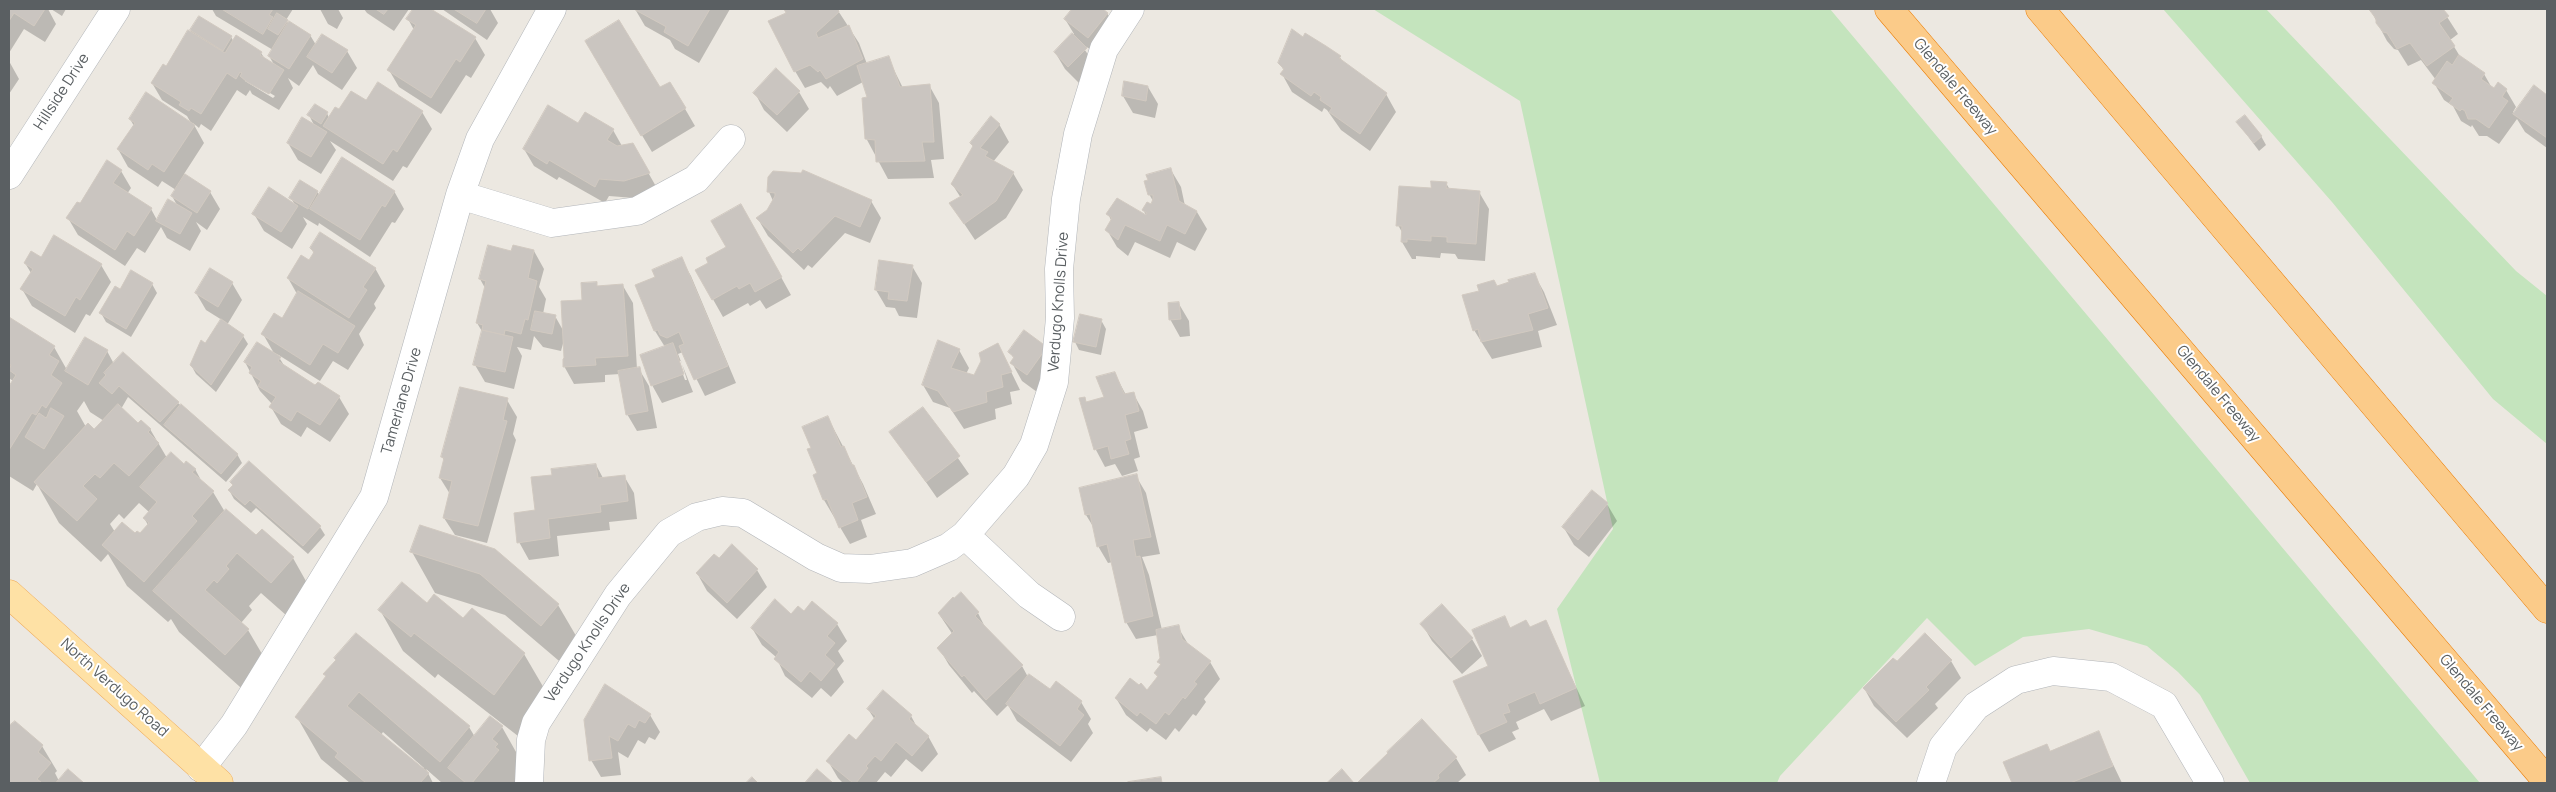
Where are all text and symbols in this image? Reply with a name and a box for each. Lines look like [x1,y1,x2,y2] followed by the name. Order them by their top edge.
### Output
[1909,35,2001,139] street label: Glendale Freeway
[31,50,93,134] street label: Hillside Drive
[1045,231,1073,373] street label: Verdugo Knolls Drive
[2172,342,2264,446] street label: Glendale Freeway
[378,345,426,457] street label: Tamerlane Drive
[541,580,635,706] street label: Verdugo Knolls Drive
[56,635,172,741] street label: North Verdugo Road
[2435,651,2527,755] street label: Glendale Freeway

